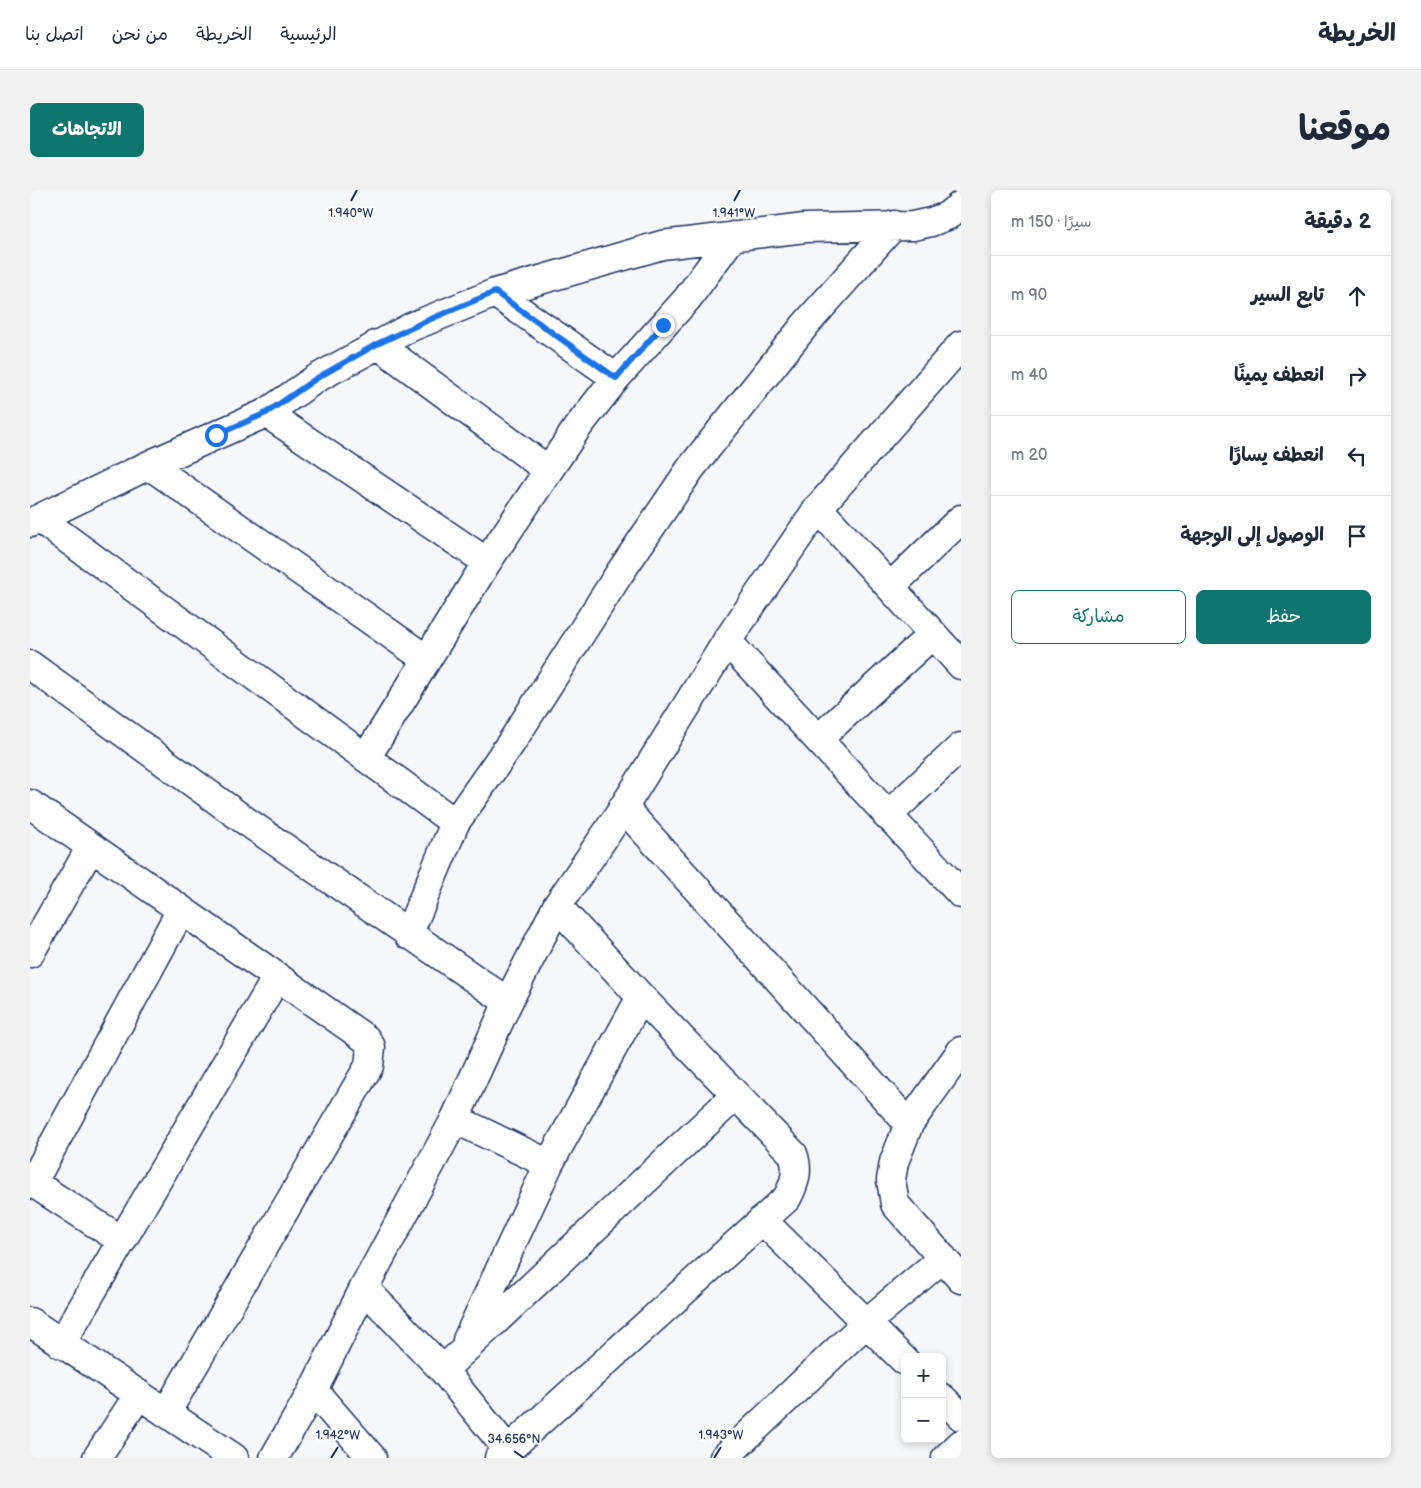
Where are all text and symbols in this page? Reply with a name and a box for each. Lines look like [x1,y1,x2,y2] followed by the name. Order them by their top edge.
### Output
[1318,19,1396,48] text: الخريطة
[25,24,84,45] text: اتصل بنا
[112,24,168,45] text: من نحن
[196,24,252,45] text: الخريطة
[280,24,337,45] text: الرئيسية
[30,103,144,157] button: الاتجاهات
[1298,108,1391,151] text: موقعنا
[329,206,373,221] text: 1.940°W
[713,206,755,221] text: 1.941°W
[1304,209,1371,234] text: 2 دقيقة
[1011,213,1092,232] text: سيرًا · 150 m
[1343,282,1371,310] icon: ahead
[1251,284,1324,307] text: تابع السير
[1011,286,1047,305] text: 90 m
[652,314,675,337] route end
[1343,362,1371,390] icon: right
[1234,364,1324,387] text: انعطف يمينًا
[1011,366,1048,385] text: 40 m
[205,424,228,447] route start
[1343,442,1371,470] icon: left
[1229,444,1324,467] text: انعطف يسارًا
[1011,446,1047,465] text: 20 m
[1343,522,1371,550] icon: arrive
[1180,524,1324,547] text: الوصول إلى الوجهة
[1011,590,1186,644] button: مشاركة
[1196,590,1371,644] button: حفظ
[901,1353,946,1443] map controls
[901,1353,946,1398] button: +
[901,1398,946,1443] button: −
[316,1428,360,1443] text: 1.942°W
[699,1428,743,1443] text: 1.943°W
[488,1432,540,1447] text: 34.656°N

